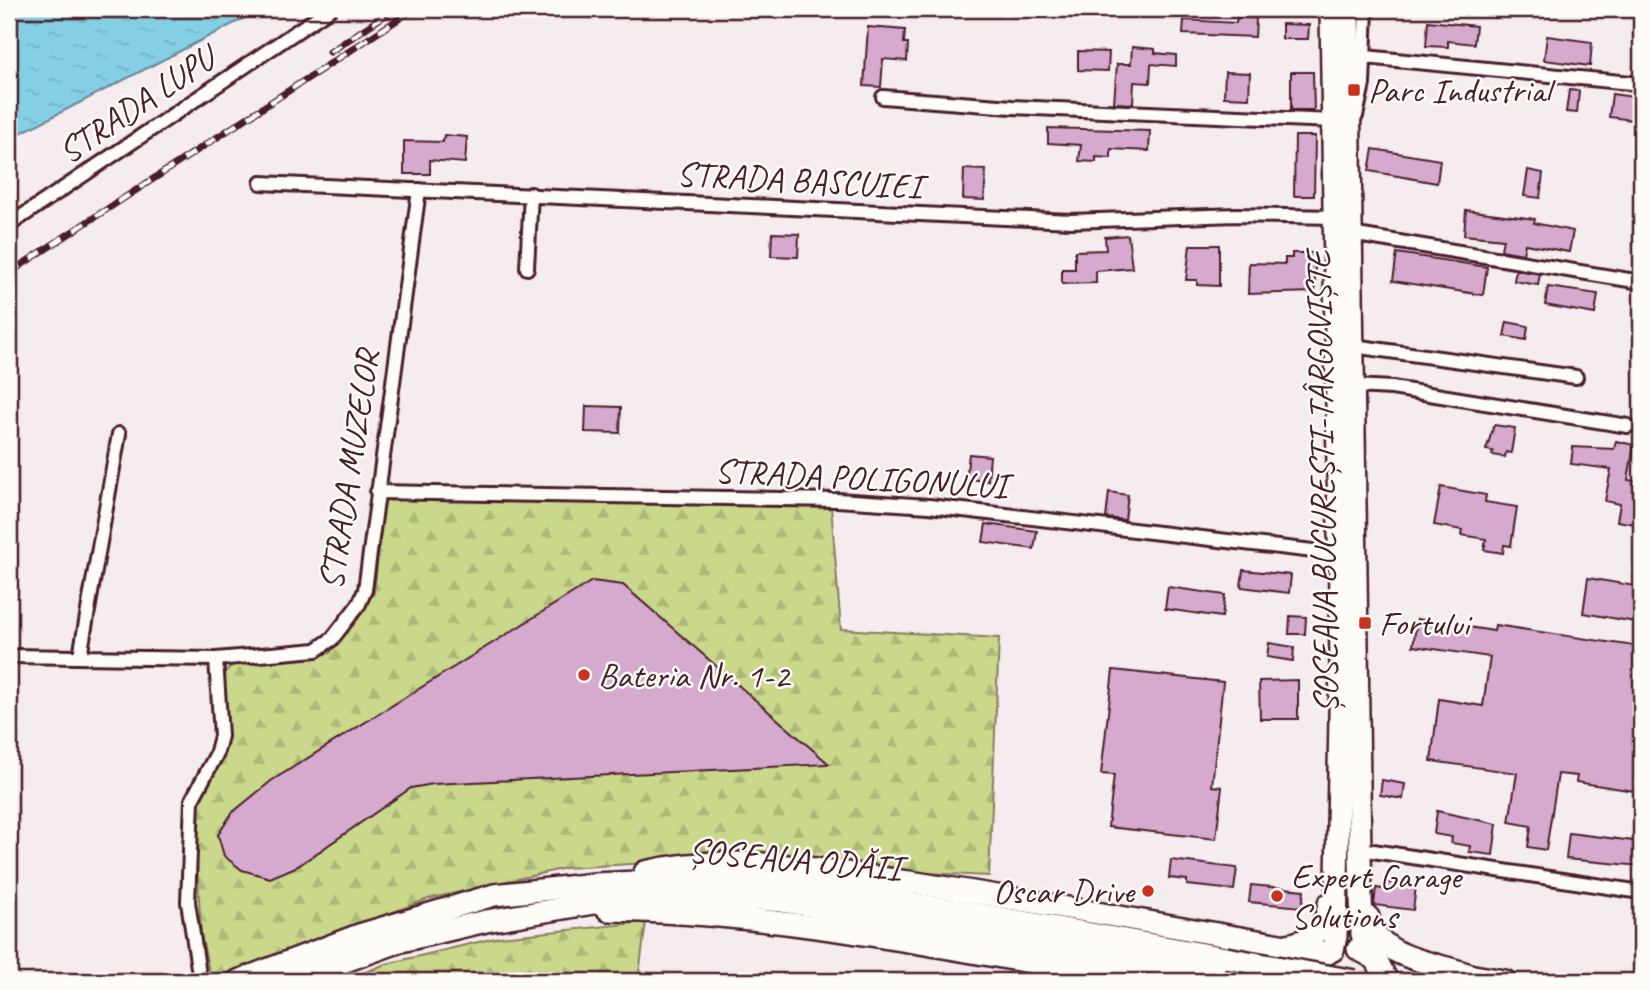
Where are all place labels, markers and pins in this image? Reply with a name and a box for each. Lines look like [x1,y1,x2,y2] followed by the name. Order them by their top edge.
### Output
[1368,68,1557,113] place label: Parc Industrial
[1346,82,1362,98] marker: Parc Industrial
[1379,601,1474,646] place label: Fortului
[1357,615,1373,631] marker: Fortului
[598,653,792,698] place label: Bateria Nr. 1-2
[576,667,592,683] marker: Bateria Nr. 1-2
[1291,854,1464,939] place label: Expert Garage Solutions
[993,869,1137,914] place label: Oscar Drive
[1140,883,1156,899] marker: Oscar Drive
[1269,888,1285,904] marker: Expert Garage Solutions

